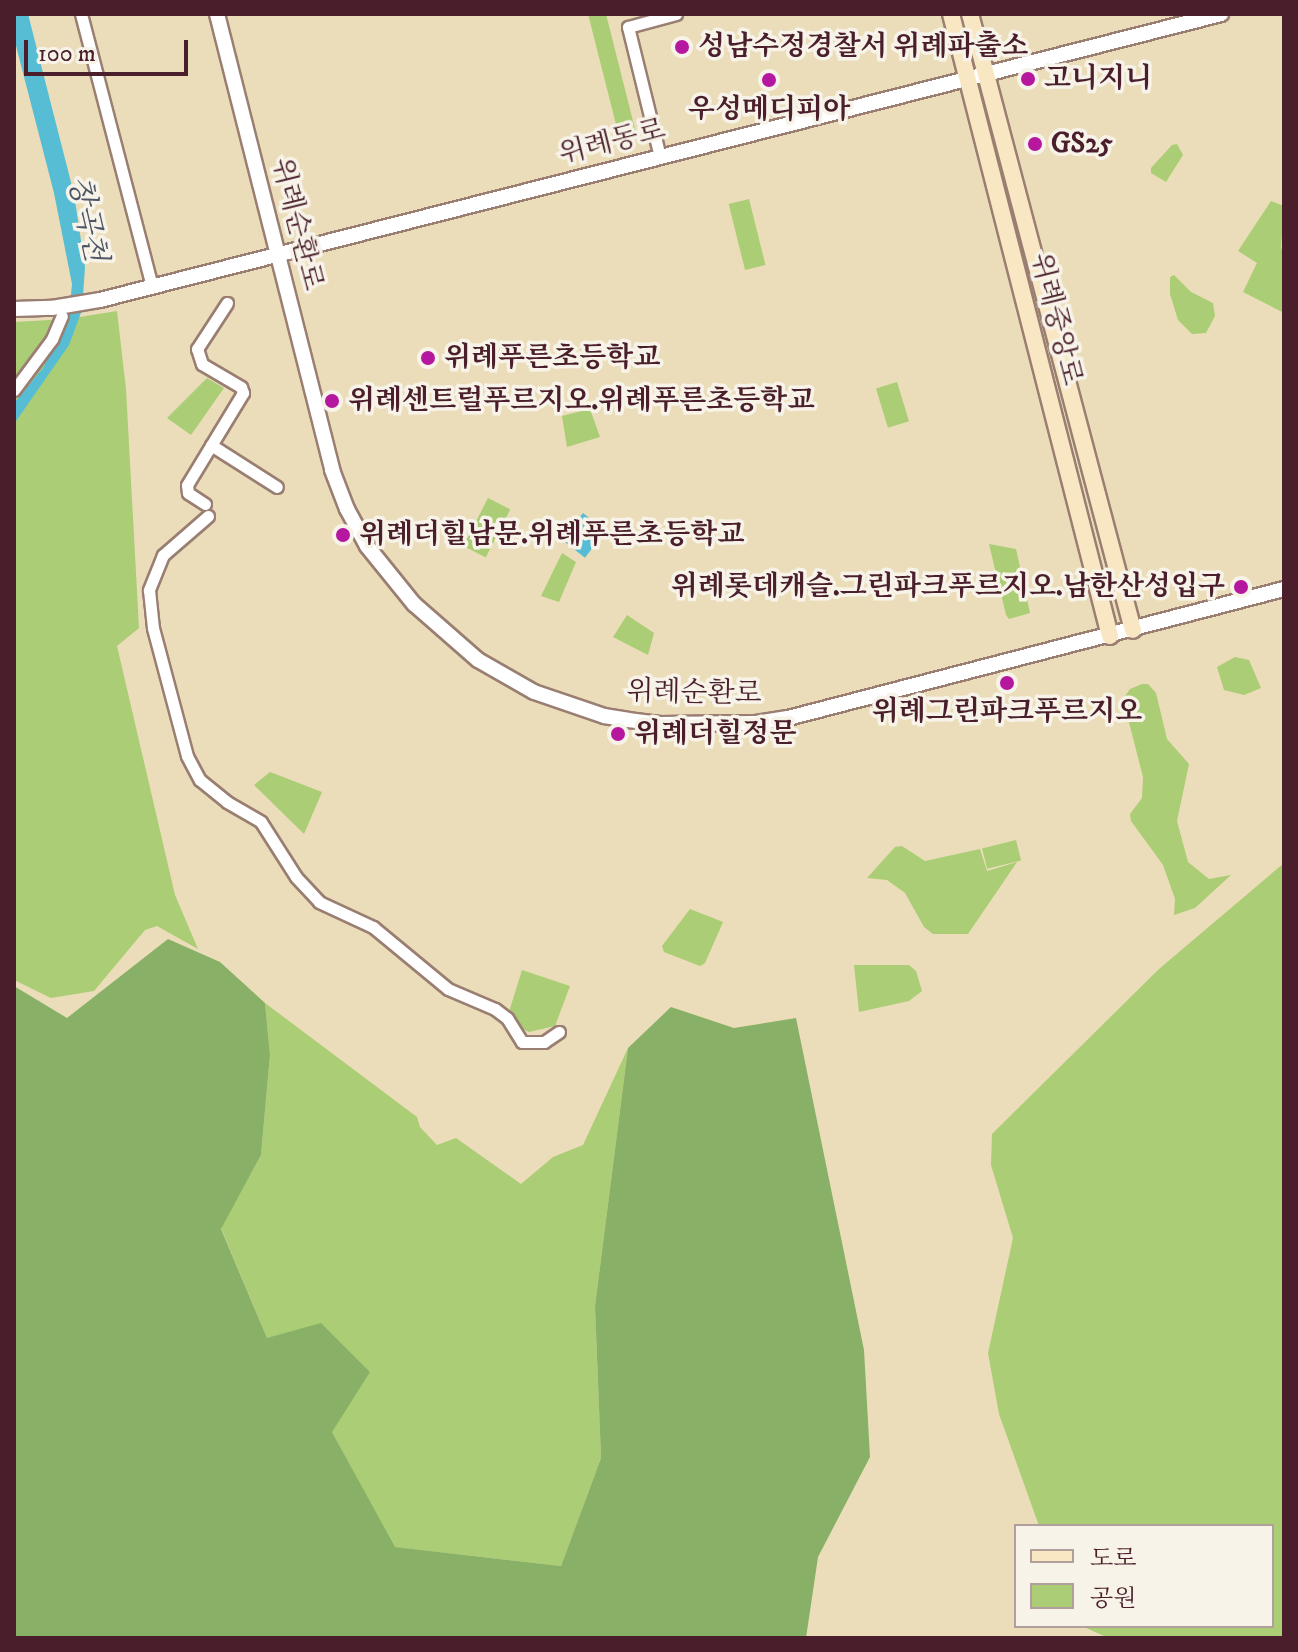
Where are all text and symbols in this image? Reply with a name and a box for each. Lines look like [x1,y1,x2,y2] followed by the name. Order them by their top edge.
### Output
[28,24,192,74] scale bar
[698,30,1029,64] place label: 성남수정경찰서 위례파출소
[673,38,691,56] marker: 성남수정경찰서 위례파출소
[38,39,96,69] text: 100 m
[1044,62,1152,96] place label: 고니지니
[1019,70,1037,88] marker: 고니지니
[760,71,778,89] marker: 우성메디피아
[688,93,850,127] place label: 우성메디피아
[555,113,669,171] street label: 위례동로
[1051,127,1113,161] place label: GS25
[1026,135,1044,153] marker: GS25
[264,154,330,294] street label: 위례순환로
[59,173,113,265] water label: 창곡천
[1023,249,1089,389] street label: 위례중앙로
[444,341,660,375] place label: 위례푸른초등학교
[419,349,437,367] marker: 위례푸른초등학교
[348,384,814,418] place label: 위례센트럴푸르지오.위례푸른초등학교
[323,392,341,410] marker: 위례센트럴푸르지오.위례푸른초등학교
[359,518,744,552] place label: 위례더힐남문.위례푸른초등학교
[334,526,352,544] marker: 위례더힐남문.위례푸른초등학교
[671,570,1225,604] place label: 위례롯데캐슬.그린파크푸르지오.남한산성입구
[1232,578,1250,596] marker: 위례롯데캐슬.그린파크푸르지오.남한산성입구
[998,674,1016,692] marker: 위례그린파크푸르지오
[626,675,762,711] street label: 위례순환로
[872,695,1142,729] place label: 위례그린파크푸르지오
[634,717,796,751] place label: 위례더힐정문
[609,725,627,743] marker: 위례더힐정문
[1014,1524,1274,1628] legend
[1090,1544,1136,1574] text: 도로
[1090,1584,1136,1614] text: 공원

